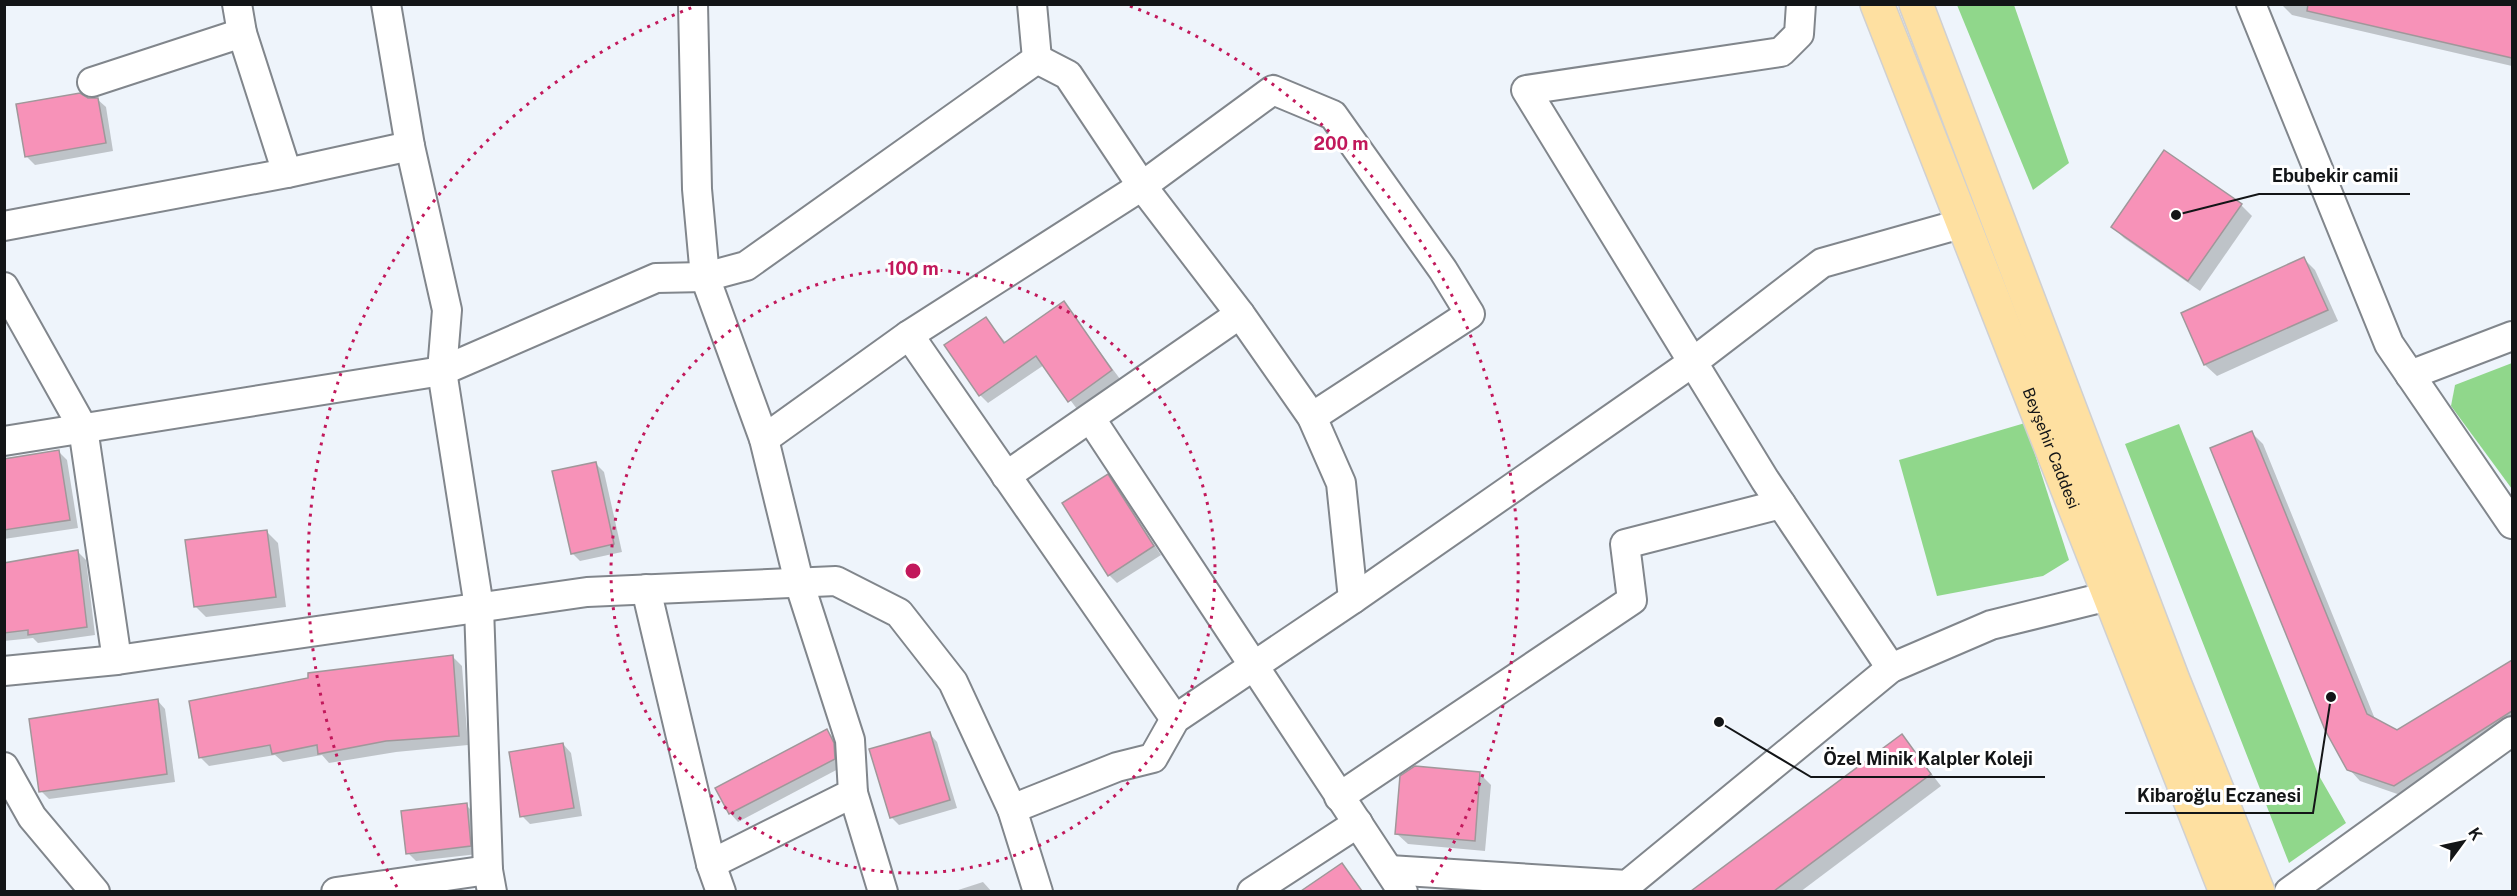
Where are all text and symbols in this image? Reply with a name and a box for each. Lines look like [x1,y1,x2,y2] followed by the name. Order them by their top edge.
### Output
[1314,133,1368,154] text: 200 m
[2259,158,2410,194] callout: Ebubekir camii
[2272,165,2398,186] text: Ebubekir camii
[887,258,939,279] text: 100 m
[2019,385,2084,511] street label: Beyşehir Caddesi
[903,561,923,581] centre of rings
[1811,741,2045,777] callout: Özel Minik Kalpler Koleji
[1823,747,2033,769] text: Özel Minik Kalpler Koleji
[2125,777,2313,813] callout: Kibaroğlu Eczanesi
[2137,785,2301,806] text: Kibaroğlu Eczanesi
[2433,812,2493,872] north arrow
[2464,824,2487,845] text: K

